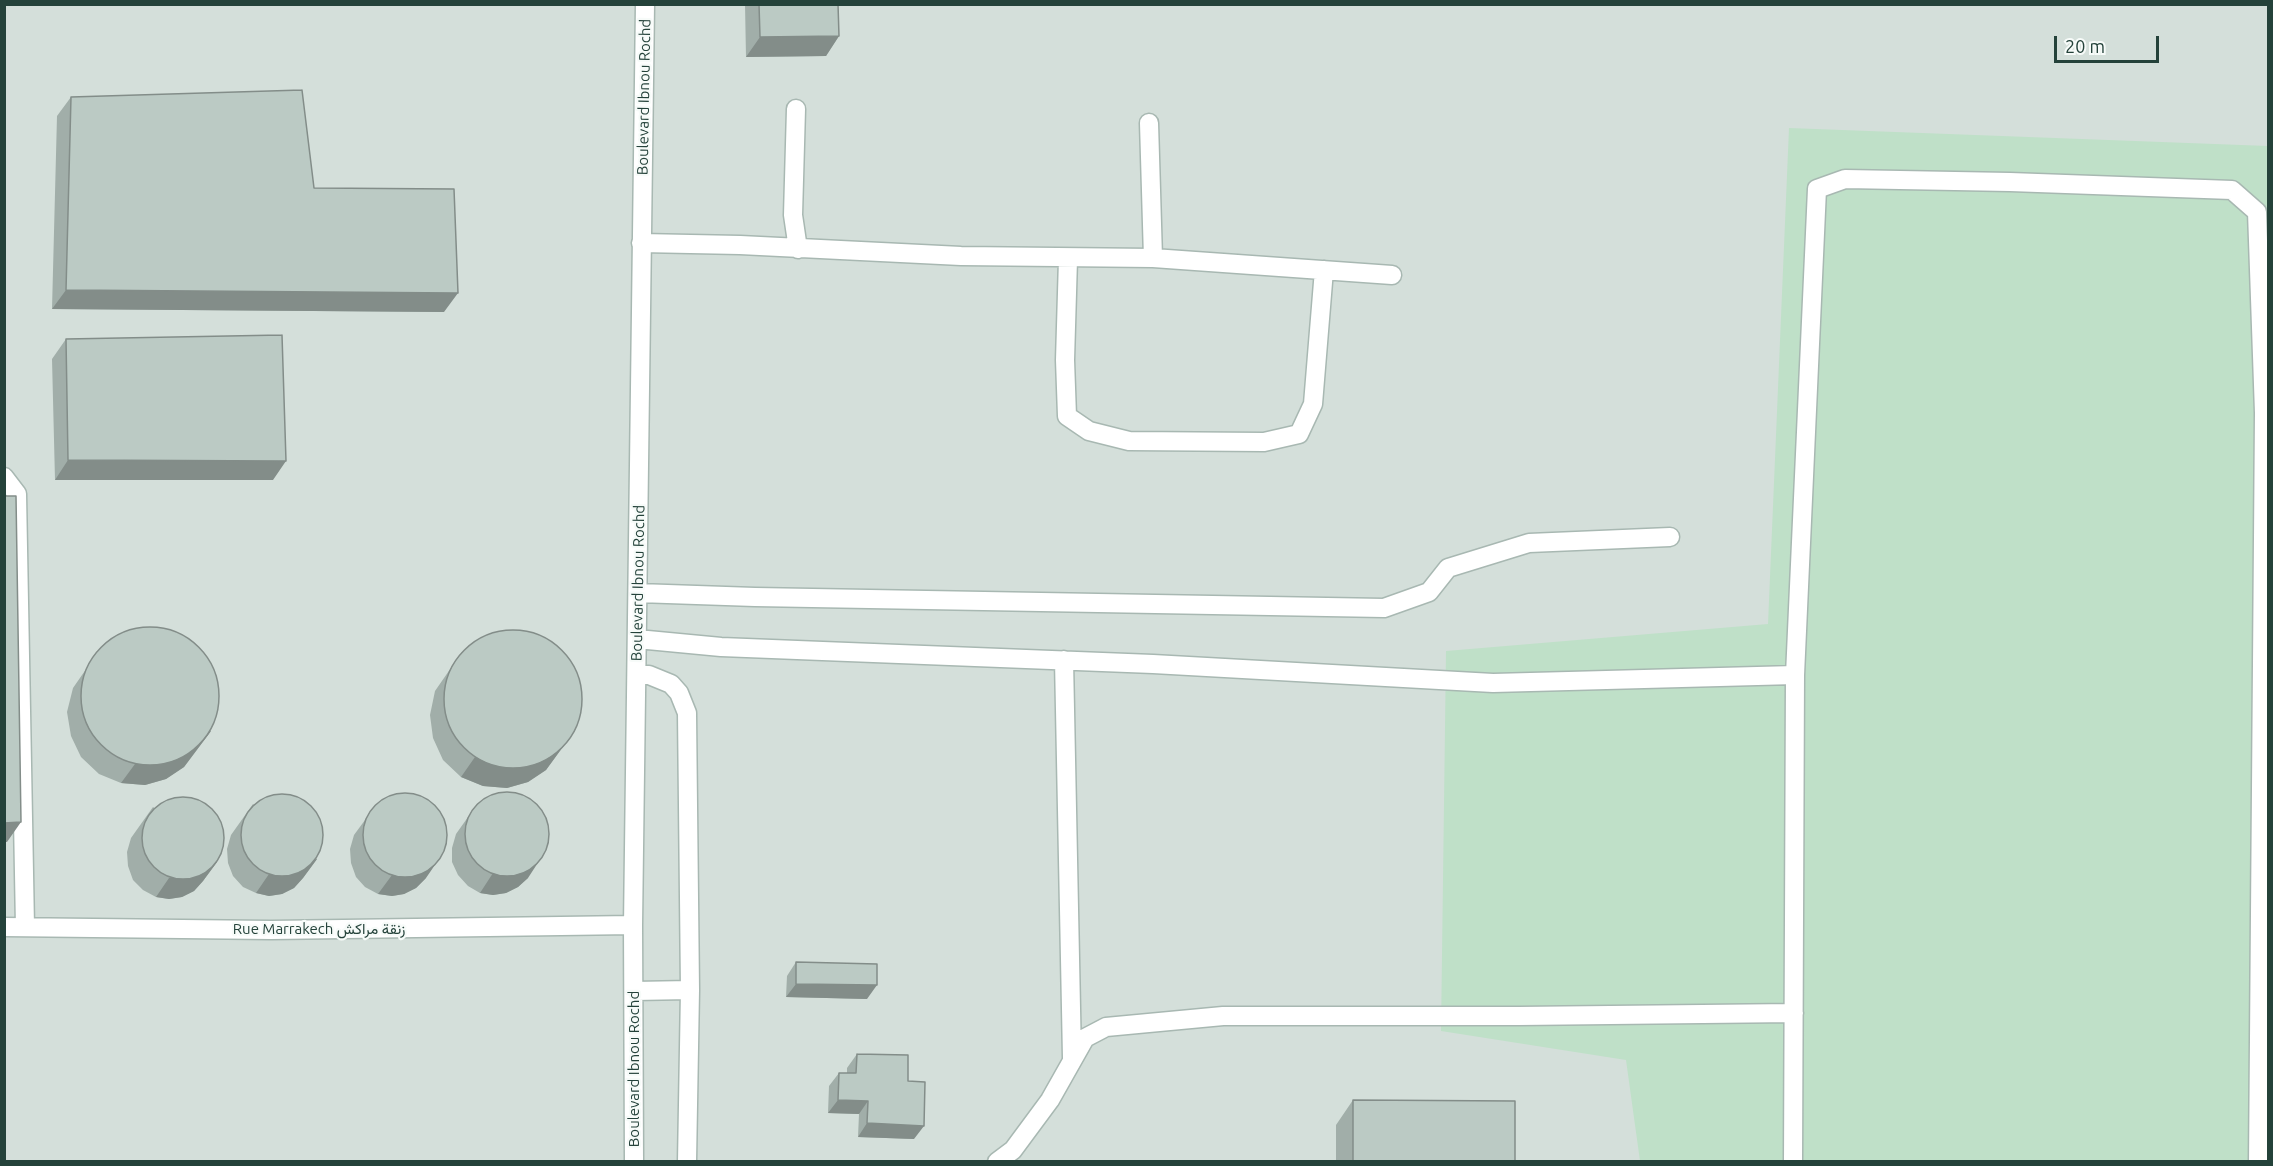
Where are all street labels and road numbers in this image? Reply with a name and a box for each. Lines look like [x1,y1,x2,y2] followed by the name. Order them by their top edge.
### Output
[634,19,654,175] street label: Boulevard Ibnou Rochd
[628,505,648,661] street label: Boulevard Ibnou Rochd
[233,920,405,938] street label: Rue Marrakech زنقة مراكش
[625,991,643,1147] street label: Boulevard Ibnou Rochd

